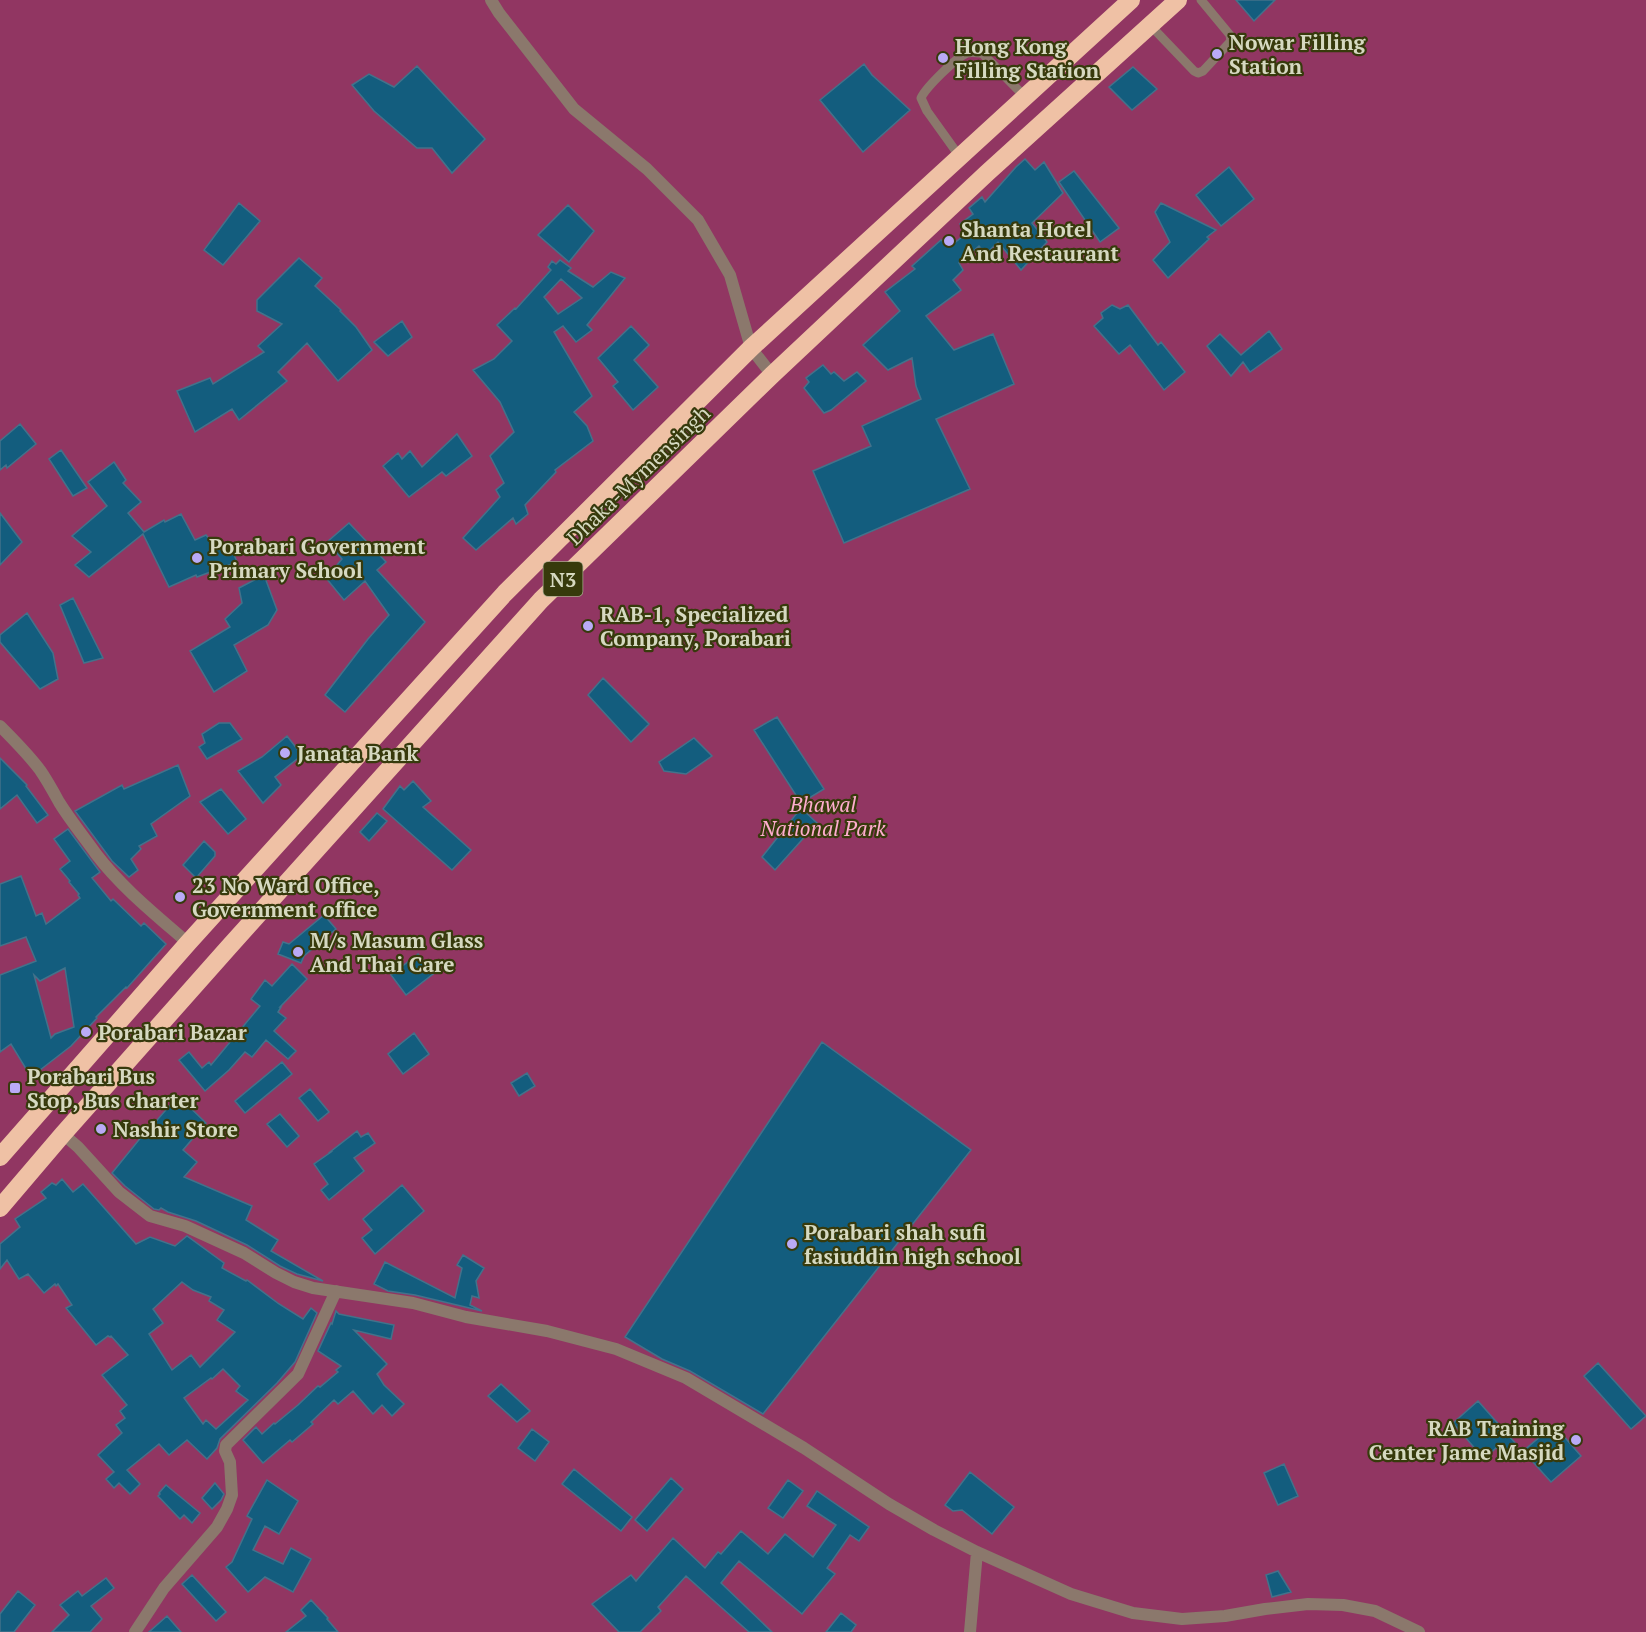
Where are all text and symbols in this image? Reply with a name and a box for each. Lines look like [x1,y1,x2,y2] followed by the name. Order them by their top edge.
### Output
[1229,28,1367,80] place label: Nowar Filling Station
[955,32,1100,84] place label: Hong Kong Filling Station
[1210,47,1224,61] marker: Nowar Filling Station
[936,51,950,65] marker: Hong Kong Filling Station
[961,215,1119,267] place label: Shanta Hotel And Restaurant
[942,234,956,248] marker: Shanta Hotel And Restaurant
[560,399,716,551] street label: Dhaka-Mymensingh
[209,532,426,584] place label: Porabari Government Primary School
[190,551,204,565] marker: Porabari Government Primary School
[544,562,582,596] road number: N3
[600,600,791,652] place label: RAB-1, Specialized Company, Porabari
[581,619,595,633] marker: RAB-1, Specialized Company, Porabari
[297,739,419,767] place label: Janata Bank
[278,746,292,760] marker: Janata Bank
[759,790,886,842] park label: Bhawal National Park
[192,871,380,923] place label: 23 No Ward Office, Government office
[173,890,187,904] marker: 23 No Ward Office, Government office
[310,926,483,978] place label: M/s Masum Glass And Thai Care
[291,945,305,959] marker: M/s Masum Glass And Thai Care
[98,1018,247,1046] place label: Porabari Bazar
[79,1025,93,1039] marker: Porabari Bazar
[27,1062,199,1114] place label: Porabari Bus Stop, Bus charter
[8,1081,22,1095] marker: Porabari Bus Stop, Bus charter
[113,1115,238,1143] place label: Nashir Store
[94,1122,108,1136] marker: Nashir Store
[804,1218,1021,1270] place label: Porabari shah sufi fasiuddin high school
[785,1237,799,1251] marker: Porabari shah sufi fasiuddin high school
[1369,1414,1565,1466] place label: RAB Training Center Jame Masjid
[1569,1433,1583,1447] marker: RAB Training Center Jame Masjid

